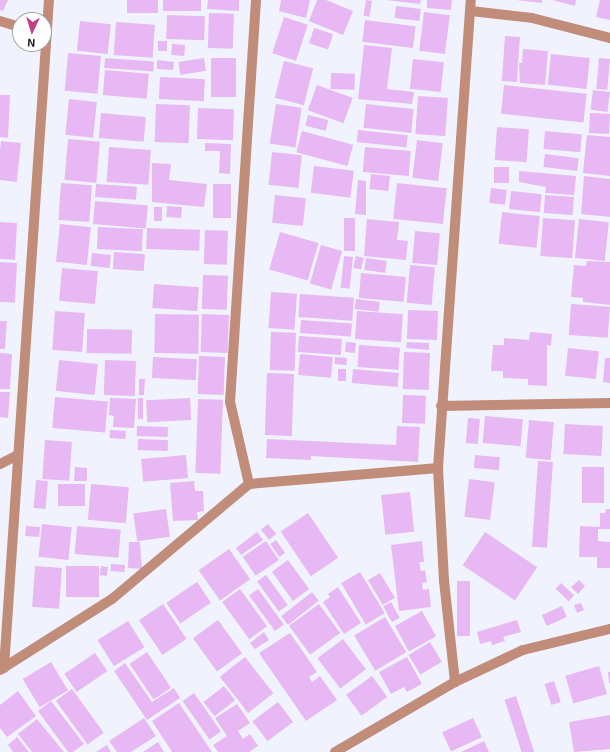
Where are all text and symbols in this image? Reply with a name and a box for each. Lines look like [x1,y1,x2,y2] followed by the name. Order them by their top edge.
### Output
[12,12,52,52] north arrow
[27,37,36,50] text: N

